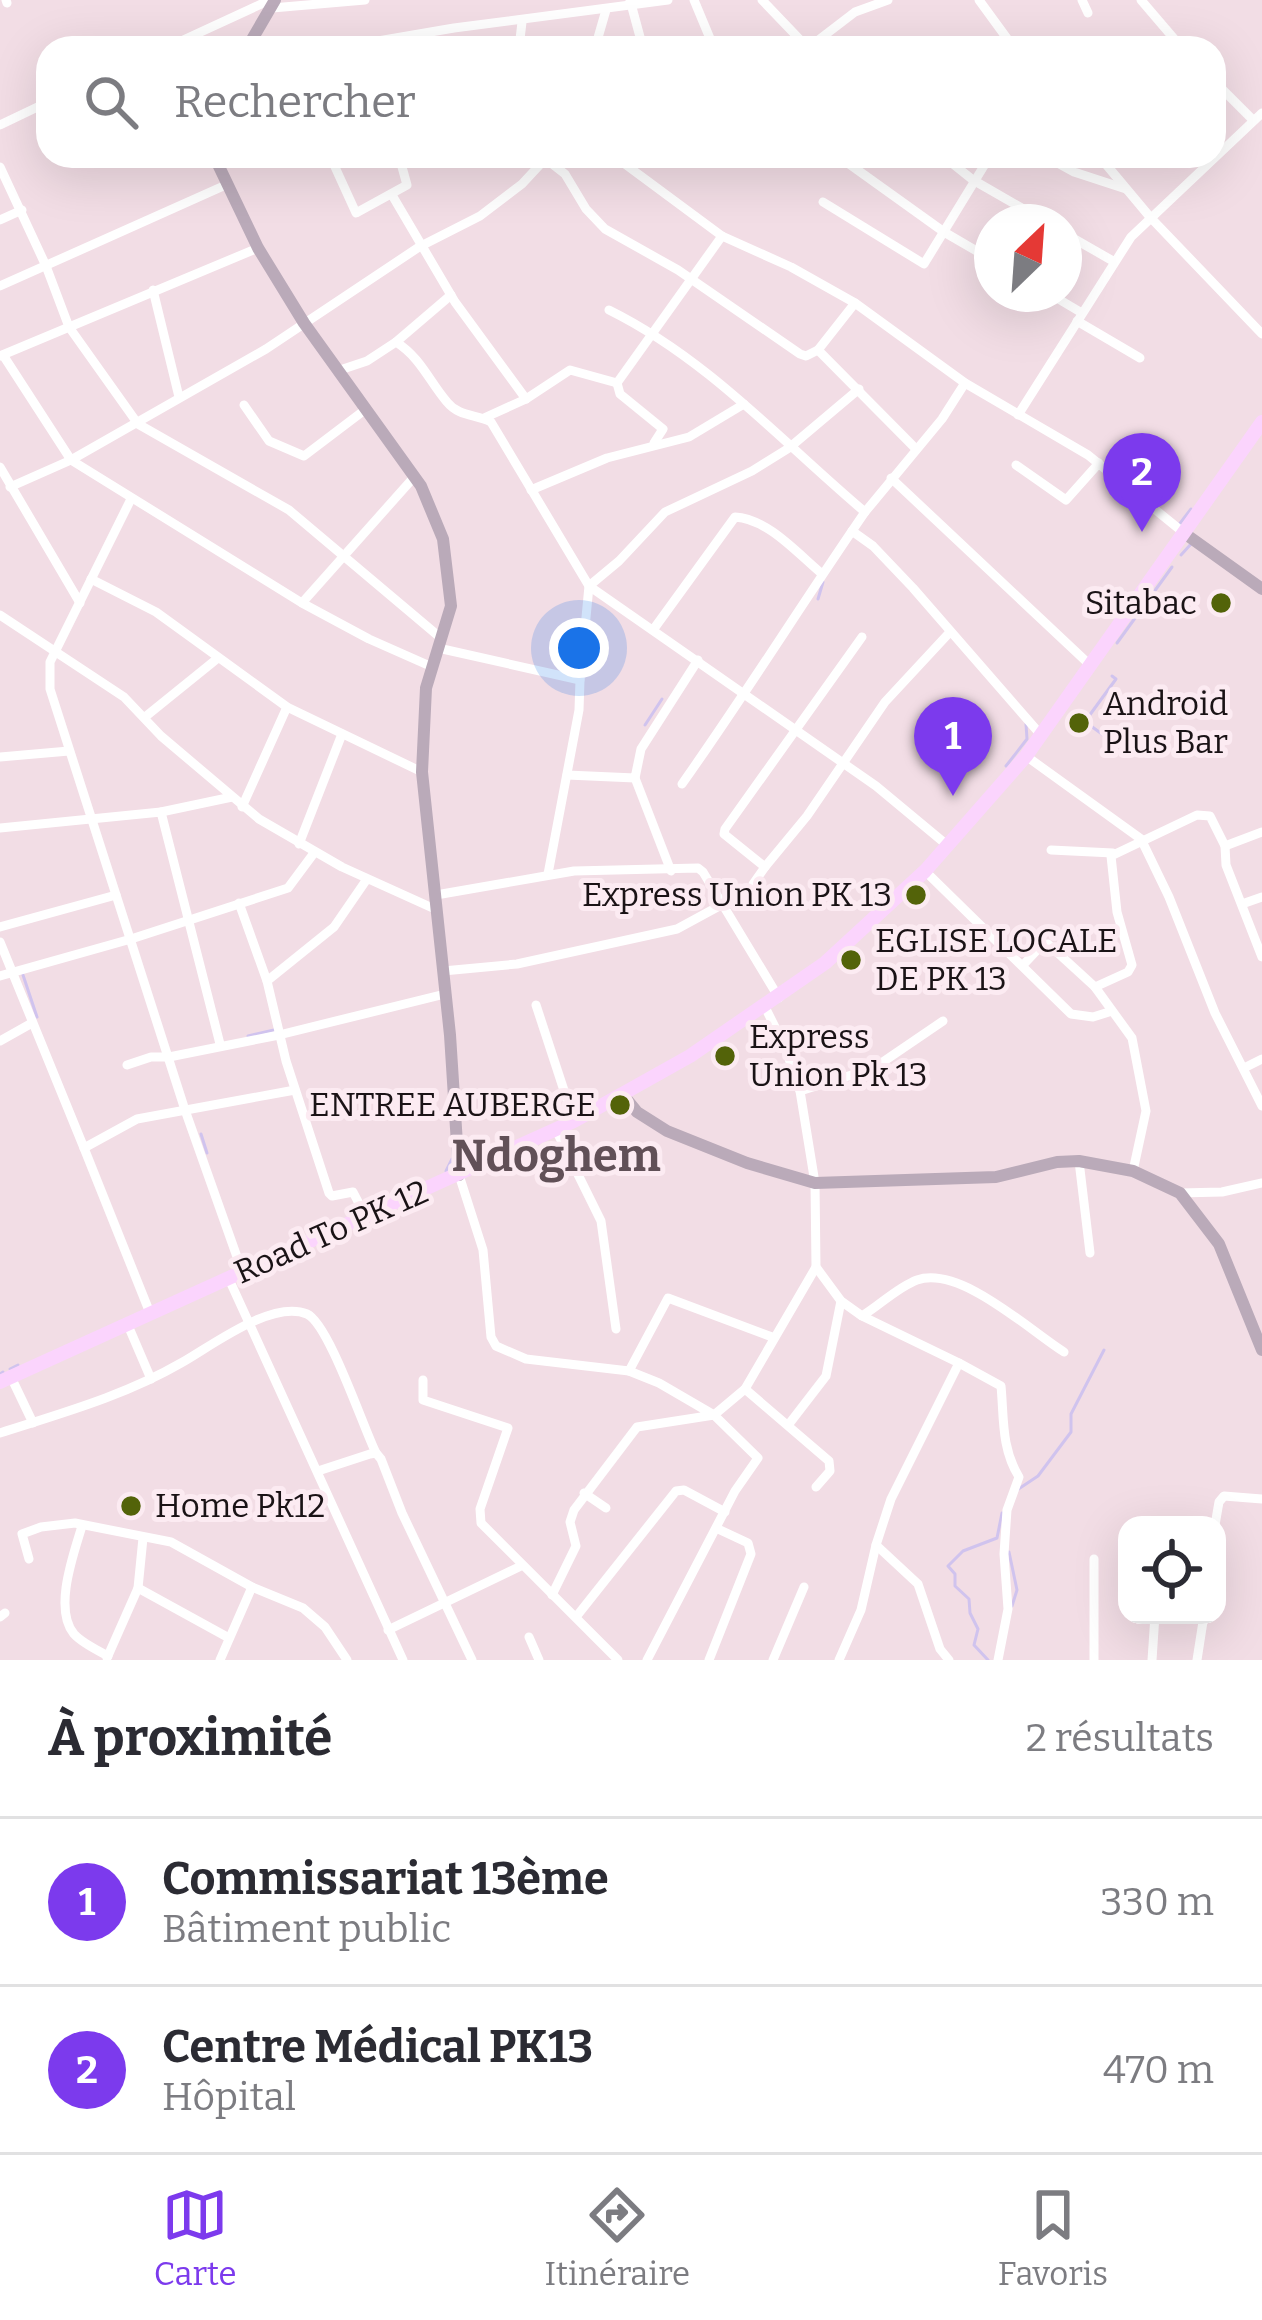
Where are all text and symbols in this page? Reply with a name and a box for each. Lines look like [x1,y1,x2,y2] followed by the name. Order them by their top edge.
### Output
[36,36,1226,168] search box
[78,69,144,135] icon: search
[174,75,416,129] text: Rechercher
[974,204,1082,312] north arrow
[1103,433,1181,532] pin: 2
[1085,583,1197,623] place label: Sitabac
[1208,590,1234,616] marker: Sitabac
[549,618,609,678] your location
[1103,684,1228,762] place label: Android Plus Bar
[914,697,992,796] pin: 1
[1066,710,1092,736] marker: Android Plus Bar
[582,875,892,915] place label: Express Union PK 13
[903,882,929,908] marker: Express Union PK 13
[875,921,1118,999] place label: EGLISE LOCALE DE PK 13
[838,947,864,973] marker: EGLISE LOCALE DE PK 13
[749,1017,928,1095] place label: Express Union Pk 13
[712,1043,738,1069] marker: Express Union Pk 13
[309,1085,596,1125] place label: ENTREE AUBERGE
[607,1092,633,1118] marker: ENTREE AUBERGE
[451,1129,661,1183] district label: Ndoghem
[228,1172,434,1292] street label: Road To PK 12
[155,1486,325,1526] place label: Home Pk12
[118,1493,144,1519] marker: Home Pk12
[1118,1516,1226,1624] map controls
[1118,1516,1226,1624] button: locate
[48,1707,332,1769] text: À proximité
[1026,1715,1214,1761] text: 2 résultats
[162,1852,609,1906] text: Commissariat 13ème
[79,1879,95,1925] text: 1
[1100,1879,1214,1925] text: 330 m
[162,1906,451,1952] text: Bâtiment public
[162,2020,593,2074] text: Centre Médical PK13
[76,2047,98,2093] text: 2
[1103,2047,1214,2093] text: 470 m
[162,2074,296,2120] text: Hôpital
[154,2182,237,2294] tab: Carte
[544,2182,690,2294] tab: Itinéraire
[998,2182,1108,2294] tab: Favoris

